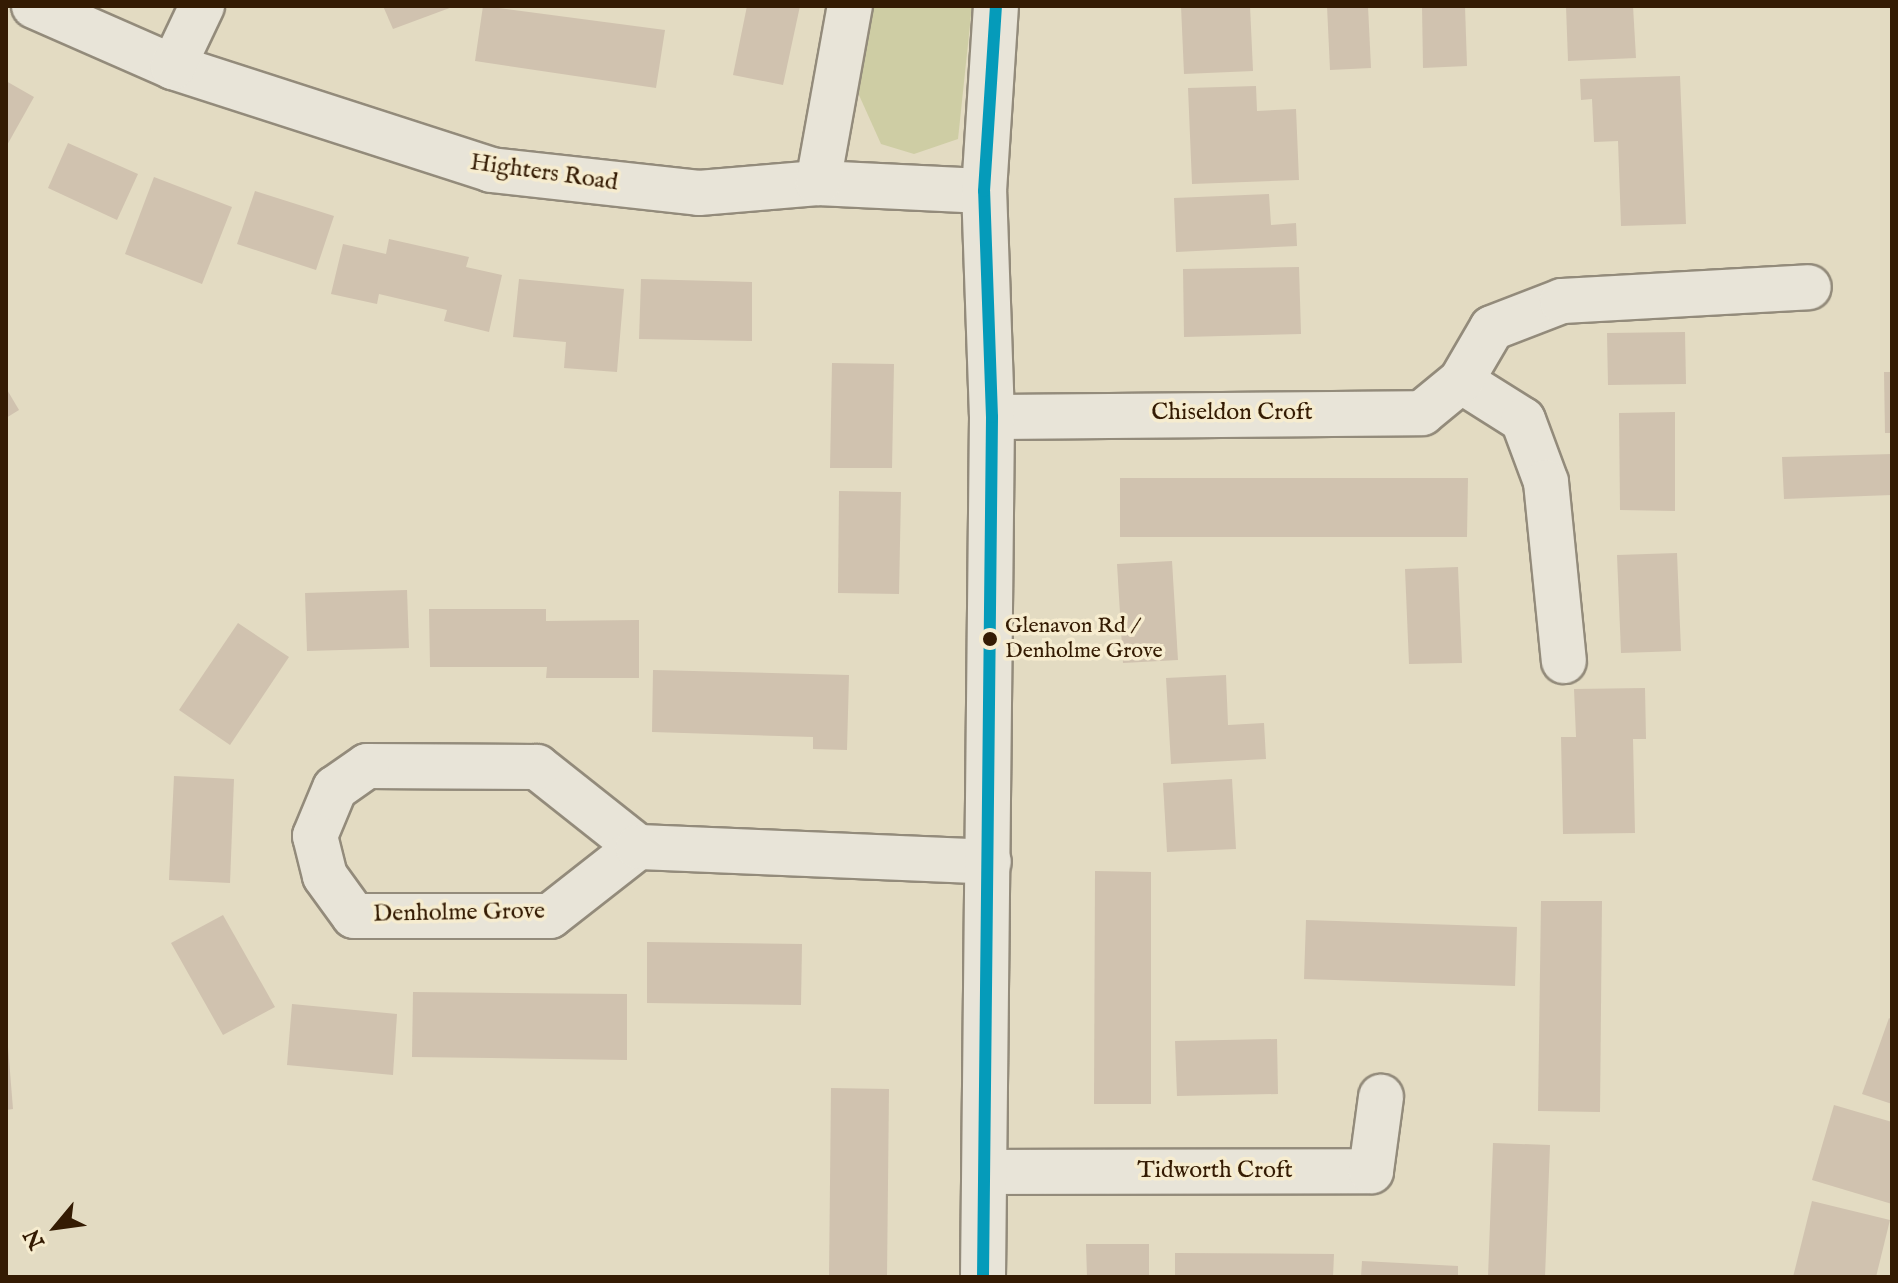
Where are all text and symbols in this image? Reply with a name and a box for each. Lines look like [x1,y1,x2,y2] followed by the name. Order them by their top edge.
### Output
[468,148,620,198] street label: Highters Road
[1151,399,1313,427] street label: Chiseldon Croft
[1005,613,1163,664] place label: Glenavon Rd / Denholme Grove
[982,631,998,647] marker: Glenavon Rd / Denholme Grove
[373,897,545,929] street label: Denholme Grove
[1137,1157,1293,1185] street label: Tidworth Croft
[16,1187,96,1267] north arrow
[18,1224,52,1254] text: N

